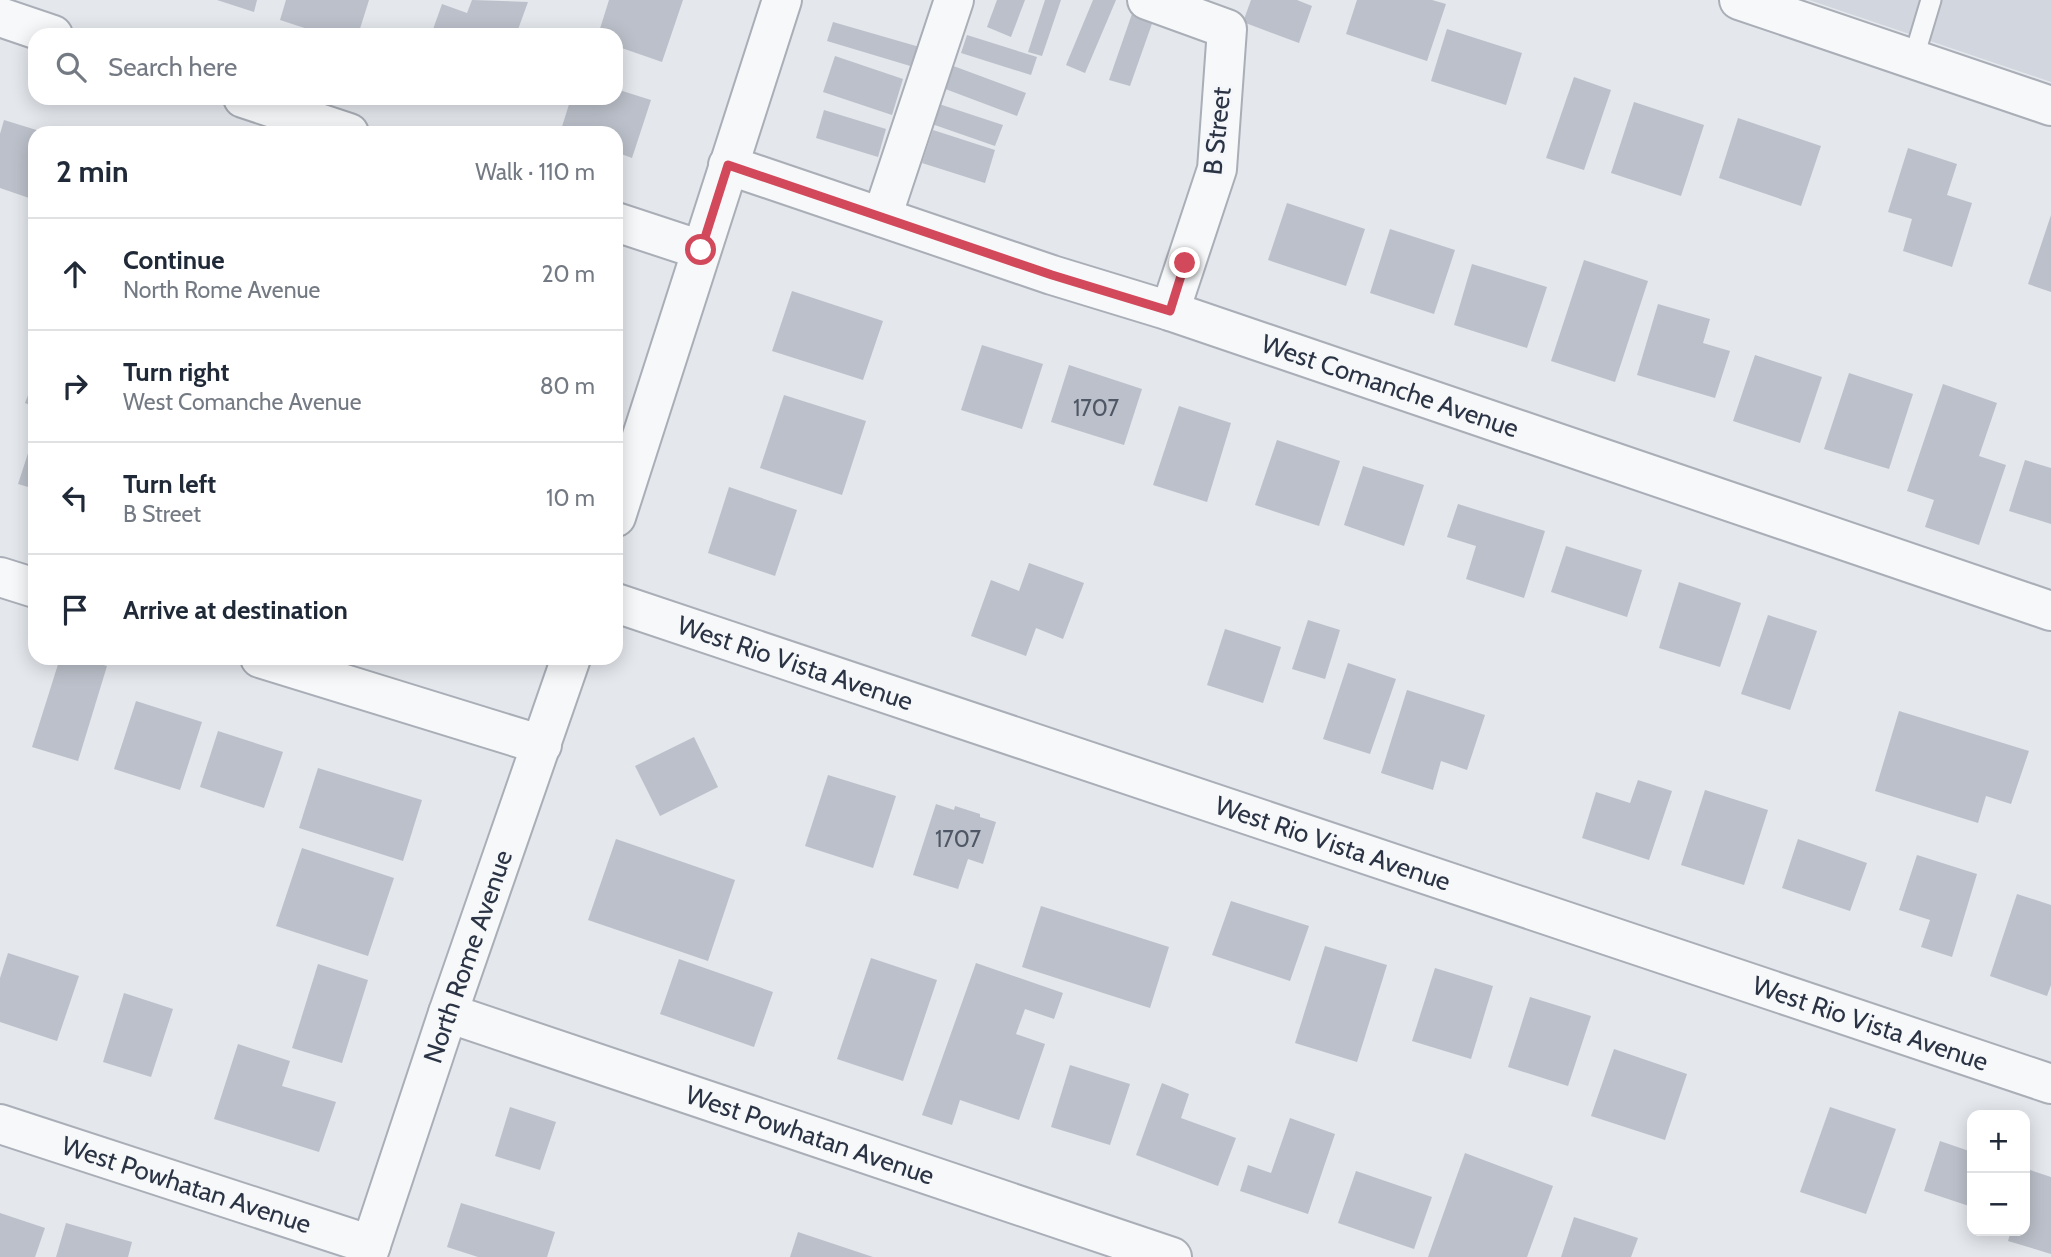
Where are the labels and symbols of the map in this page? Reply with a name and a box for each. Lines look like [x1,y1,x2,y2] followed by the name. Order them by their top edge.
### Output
[1196,85,1238,177] street label: B Street
[685,234,716,265] route start
[1169,247,1200,278] route end
[1257,327,1523,445] street label: West Comanche Avenue
[1073,394,1120,422] house number: 1707
[673,609,917,717] street label: West Rio Vista Avenue
[1211,789,1455,898] street label: West Rio Vista Avenue
[935,825,982,853] house number: 1707
[417,846,519,1067] street label: North Rome Avenue
[1749,969,1992,1078] street label: West Rio Vista Avenue
[682,1078,938,1192] street label: West Powhatan Avenue
[58,1129,315,1240] street label: West Powhatan Avenue

